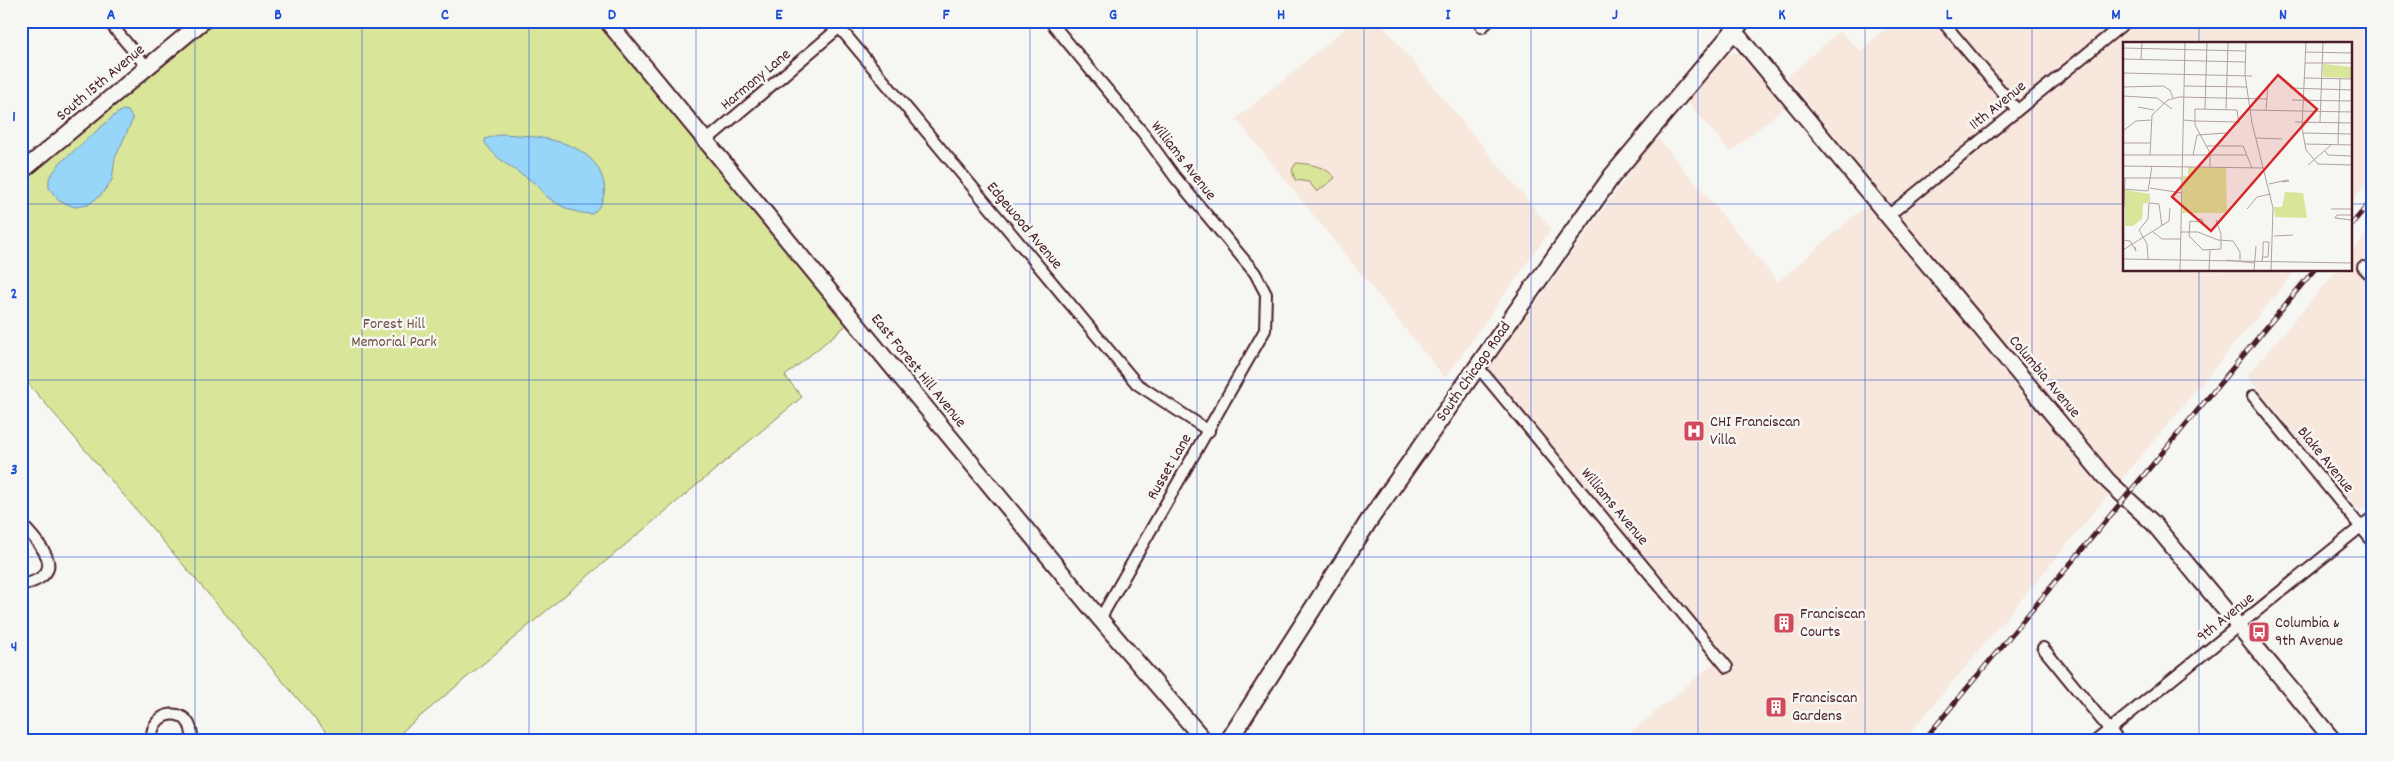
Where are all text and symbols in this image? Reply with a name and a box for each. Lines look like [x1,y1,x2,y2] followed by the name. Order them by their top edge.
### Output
[107,4,116,27] text: A
[274,4,282,27] text: B
[441,4,449,27] text: C
[608,4,617,27] text: D
[775,4,783,27] text: E
[942,4,950,27] text: F
[1109,4,1117,27] text: G
[1277,4,1285,27] text: H
[1446,4,1452,27] text: I
[1612,4,1618,27] text: J
[1778,4,1786,27] text: K
[1946,4,1953,27] text: L
[2111,4,2121,27] text: M
[2279,4,2287,27] text: N
[52,39,150,127] street label: South 15th Avenue
[2123,42,2352,271] inset map
[716,44,796,116] street label: Harmony Lane
[1964,76,2032,136] street label: 11th Avenue
[12,106,16,129] text: 1
[1145,116,1221,206] street label: Williams Avenue
[980,177,1068,275] street label: Edgewood Avenue
[11,283,18,306] text: 2
[865,309,971,433] street label: East Forest Hill Avenue
[351,313,437,354] park label: Forest Hill Memorial Park
[1431,317,1517,427] street label: South Chicago Road
[2003,331,2085,423] street label: Columbia Avenue
[1710,411,1800,452] place label: CHI Franciscan Villa
[1682,419,1706,443] hospital icon: CHI Franciscan Villa
[2291,422,2359,498] street label: Blake Avenue
[1142,430,1198,504] street label: Russet Lane
[10,459,18,482] text: 3
[1575,463,1653,551] street label: Williams Avenue
[2192,588,2260,648] street label: 9th Avenue
[1800,603,1865,644] place label: Franciscan Courts
[1772,611,1796,635] building icon: Franciscan Courts
[2275,612,2343,653] place label: Columbia & 9th Avenue
[2247,620,2271,644] bus stop icon: Columbia & 9th Avenue
[11,636,17,659] text: 4
[1792,687,1857,728] place label: Franciscan Gardens
[1764,695,1788,719] building icon: Franciscan Gardens

